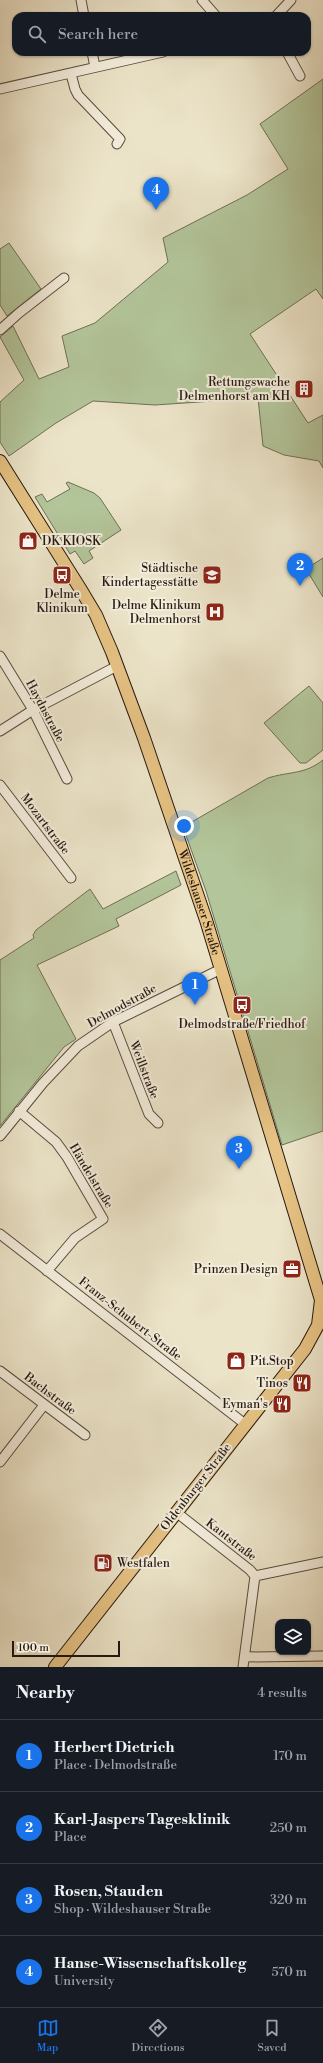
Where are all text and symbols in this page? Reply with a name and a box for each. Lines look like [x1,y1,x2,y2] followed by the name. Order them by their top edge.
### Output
[12,12,311,56] search box
[26,23,48,45] icon: search
[58,25,138,44] text: Search here
[143,177,169,210] pin: 4
[179,375,290,404] place label: Rettungswache Delmenhorst am KH
[293,378,315,400] building icon: Rettungswache Delmenhorst am KH
[17,530,39,552] shop icon: DK KIOSK
[42,534,102,549] place label: DK KIOSK
[287,553,313,586] pin: 2
[102,561,198,590] place label: Städtische Kindertagesstätte
[51,564,73,586] bus stop icon: Delme Klinikum
[201,564,223,586] school or university icon: Städtische Kindertagesstätte
[36,587,88,616] place label: Delme Klinikum
[112,598,202,627] place label: Delme Klinikum Delmenhorst
[204,601,226,623] hospital icon: Delme Klinikum Delmenhorst
[22,677,68,745] street label: Haydnstraße
[17,791,73,857] street label: Mozartstraße
[174,816,194,836] your location
[175,847,224,957] street label: Wildeshauser Straße
[182,972,208,1005] pin: 1
[85,981,159,1031] street label: Delmodstraße
[231,994,253,1016] bus stop icon: Delmodstraße/Friedhof
[179,1017,306,1032] place label: Delmodstraße/Friedhof
[126,1038,162,1101] street label: Weillstraße
[226,1136,252,1169] pin: 3
[66,1141,116,1211] street label: Händelstraße
[281,1258,303,1280] office icon: Prinzen Design
[194,1262,278,1277] place label: Prinzen Design
[76,1274,184,1364] street label: Franz-Schubert-Straße
[225,1350,247,1372] shop icon: Pit.Stop
[250,1354,294,1369] place label: Pit.Stop
[20,1369,79,1418] street label: Bachstraße
[291,1372,313,1394] restaurant icon: Tinos
[257,1376,288,1391] place label: Tinos
[271,1393,293,1415] restaurant icon: Eyman's
[222,1397,268,1412] place label: Eyman's
[157,1440,235,1534] street label: Oldenburger Straße
[203,1516,259,1564] street label: Kantstraße
[92,1552,114,1574] fuel station icon: Westfalen
[116,1556,170,1571] place label: Westfalen
[275,1619,311,1655] map controls
[275,1619,311,1655] button: layers
[12,1639,120,1658] scale bar
[18,1641,49,1655] text: 100 m
[16,1682,75,1704] text: Nearby
[257,1685,307,1701] text: 4 results
[54,1738,175,1757] text: Herbert Dietrich
[26,1748,32,1764] text: 1
[273,1748,307,1764] text: 170 m
[54,1757,177,1773] text: Place · Delmodstraße
[54,1810,230,1829] text: Karl-Jaspers Tagesklinik
[25,1820,33,1836] text: 2
[270,1820,307,1836] text: 250 m
[54,1829,86,1845] text: Place
[54,1882,163,1901] text: Rosen, Stauden
[25,1892,33,1908] text: 3
[270,1892,307,1908] text: 320 m
[54,1901,211,1917] text: Shop · Wildeshauser Straße
[54,1954,246,1973] text: Hanse-Wissenschaftskolleg
[25,1964,33,1980] text: 4
[271,1964,307,1980] text: 570 m
[54,1973,115,1989] text: University
[37,2017,59,2055] tab: Map
[132,2017,185,2055] tab: Directions
[258,2017,286,2055] tab: Saved

